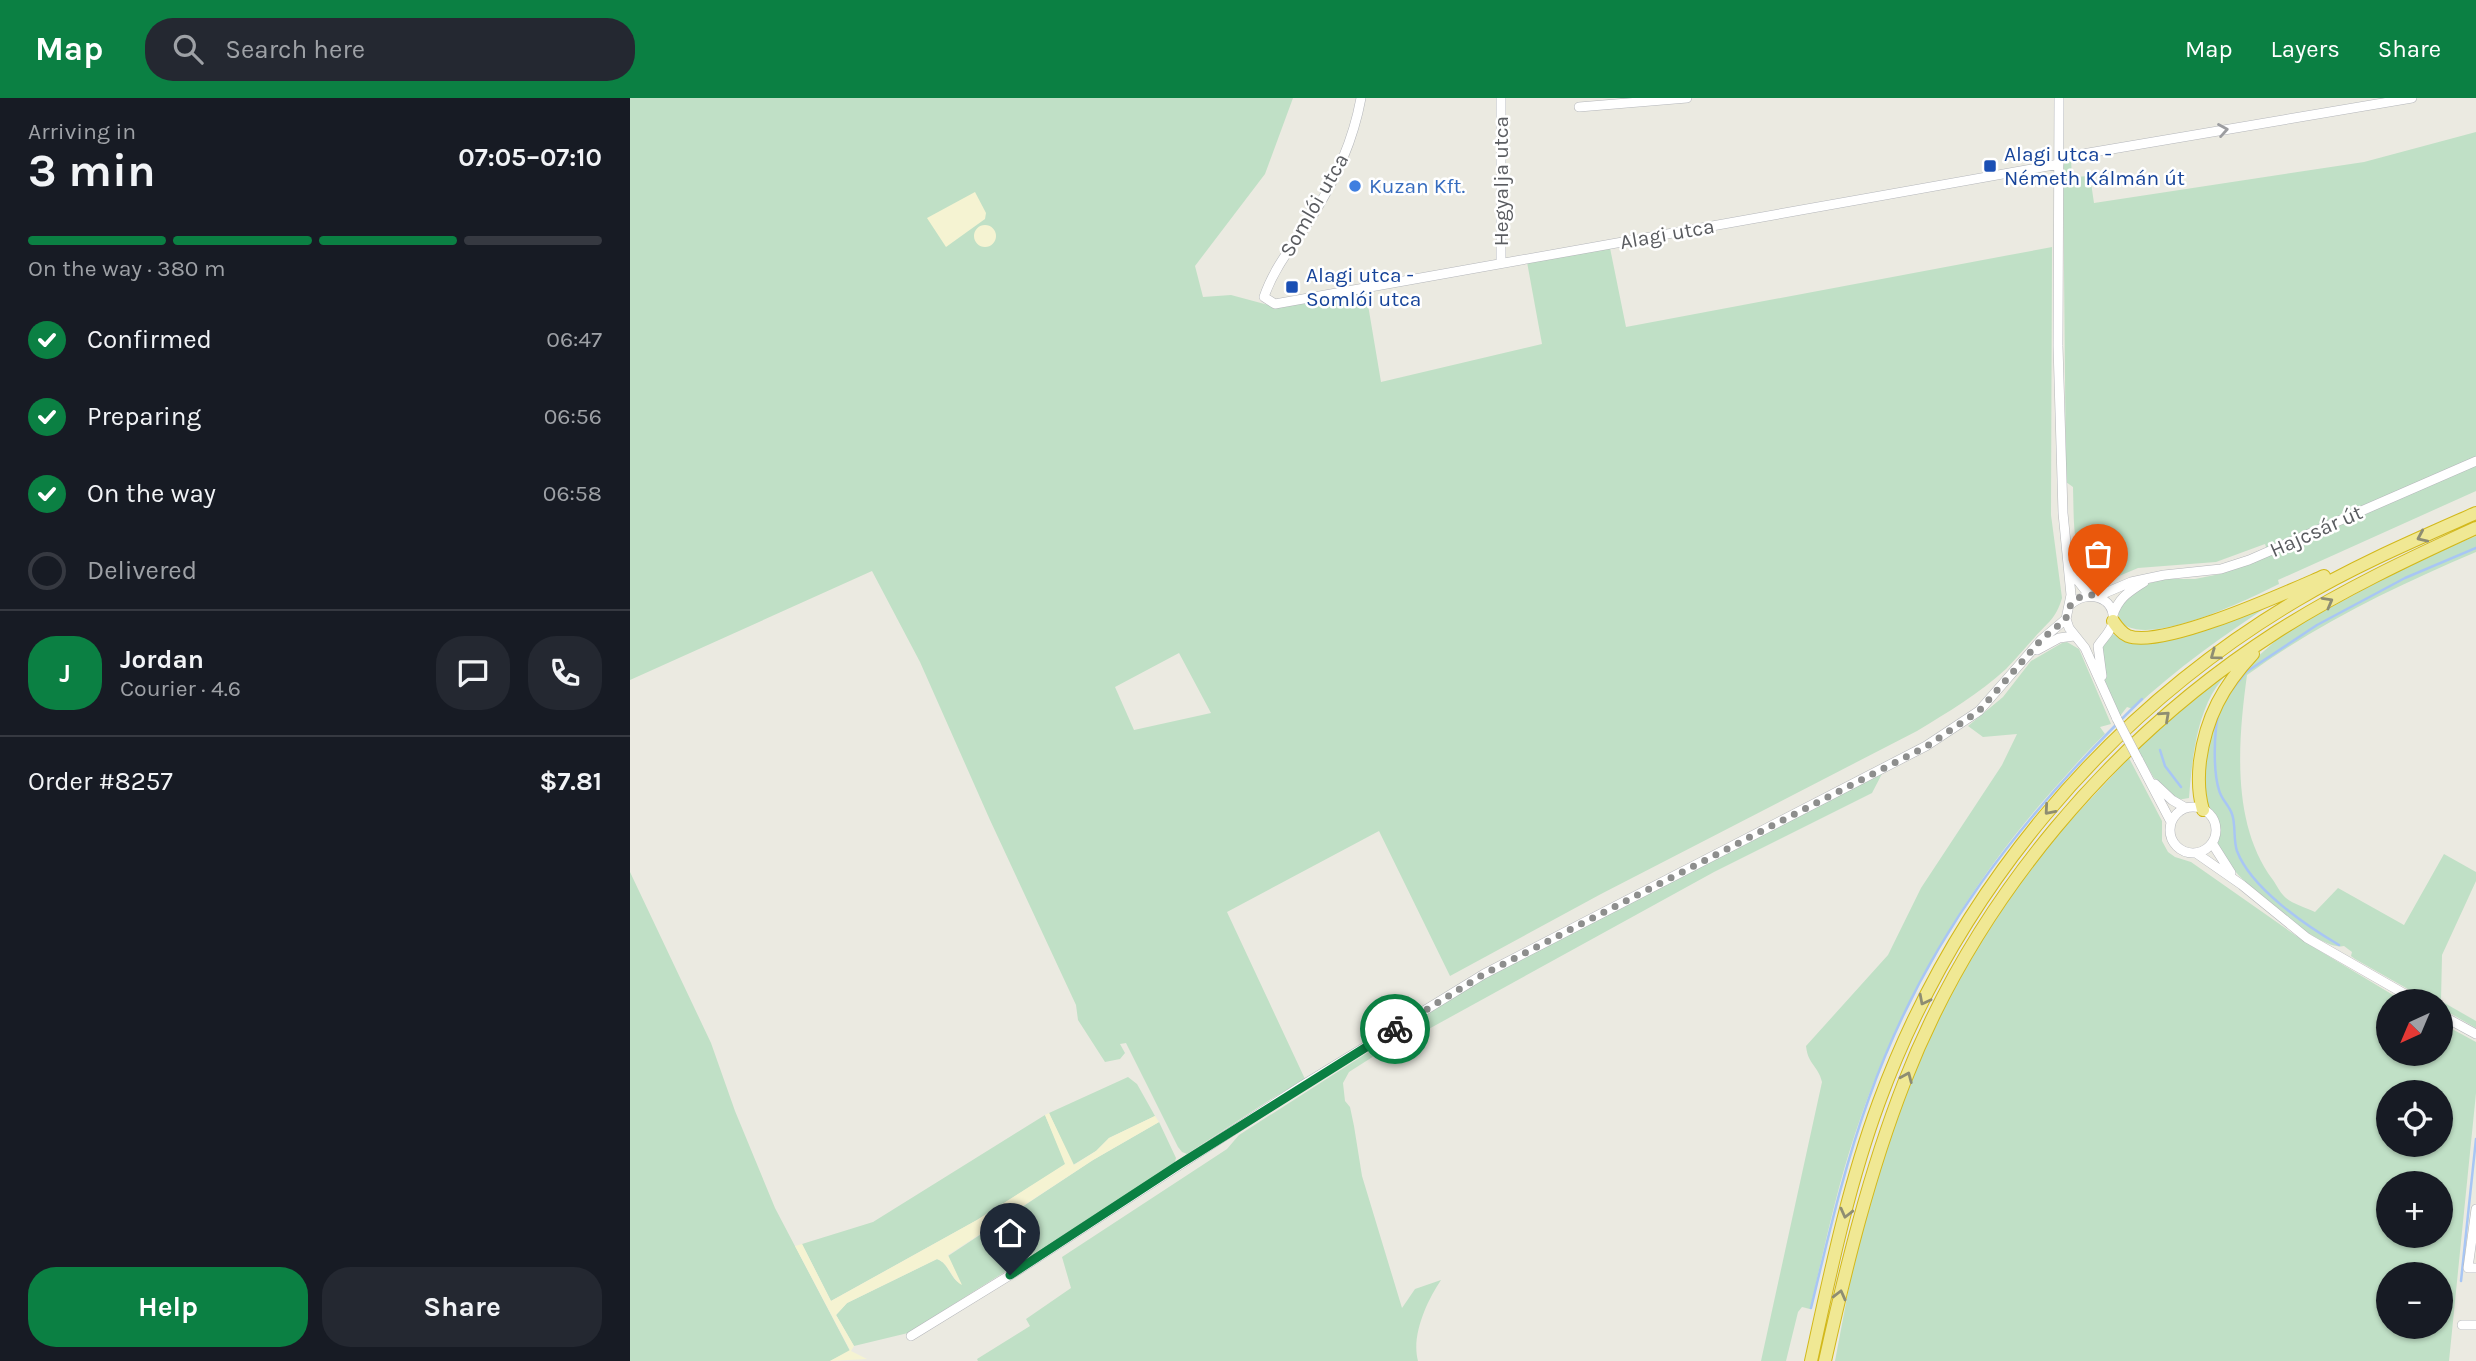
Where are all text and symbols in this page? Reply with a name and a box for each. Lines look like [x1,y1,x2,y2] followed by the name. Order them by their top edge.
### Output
[145,18,635,81] search box
[35,30,103,68] text: Map
[169,30,207,68] icon: search
[225,34,365,65] text: Search here
[2185,35,2233,63] text: Map
[2271,35,2340,63] text: Layers
[2378,35,2441,63] text: Share
[1489,116,1513,246] street label: Hegyalja utca
[28,118,136,145] text: Arriving in
[2217,123,2229,138] one-way arrow
[458,142,602,173] text: 07:05–07:10
[2004,142,2185,190] place label: Alagi utca - Németh Kálmán út
[28,144,156,198] text: 3 min
[1275,149,1353,261] street label: Somlói utca
[1982,158,1998,174] marker: Alagi utca - Németh Kálmán út
[1369,174,1466,198] place label: Kuzan Kft.
[1347,178,1363,194] marker: Kuzan Kft.
[1618,214,1716,254] street label: Alagi utca
[28,255,225,282] text: On the way · 380 m
[1306,263,1421,311] place label: Alagi utca - Somlói utca
[1284,279,1300,295] marker: Alagi utca - Somlói utca
[28,321,66,359] icon: check
[87,324,212,355] text: Confirmed
[546,326,602,353] text: 06:47
[28,398,66,436] icon: check
[87,401,201,432] text: Preparing
[544,403,602,430] text: 06:56
[28,475,66,513] icon: check
[87,478,216,509] text: On the way
[543,480,602,507] text: 06:58
[2266,500,2366,562] street label: Hajcsár út
[2068,524,2128,596] pin
[2417,529,2429,543] one-way arrow
[2079,535,2117,573] icon: bag
[87,555,197,586] text: Delivered
[2321,597,2333,610] one-way arrow
[436,636,510,710] button: chat
[528,636,602,710] button: phone
[120,644,204,675] text: Jordan
[2210,647,2223,659] one-way arrow
[59,658,71,689] text: J
[120,675,241,702] text: Courier · 4.6
[2156,712,2169,724] one-way arrow
[28,766,173,797] text: Order #8257
[539,766,602,797] text: $7.81
[2045,802,2057,815] one-way arrow
[2376,989,2454,1066] north arrow
[2376,989,2453,1339] map controls
[1919,993,1933,1005] one-way arrow
[1360,994,1430,1064] courier
[1376,1010,1414,1048] icon: bike
[1898,1072,1912,1084] one-way arrow
[2376,1080,2453,1157] button: locate
[2376,1171,2453,1248] button: +
[980,1203,1040,1275] pin
[1840,1206,1854,1218] one-way arrow
[991,1214,1029,1252] icon: home
[2376,1262,2453,1339] button: −
[28,1267,308,1347] button: Help
[322,1267,602,1347] button: Share
[1832,1289,1846,1301] one-way arrow

